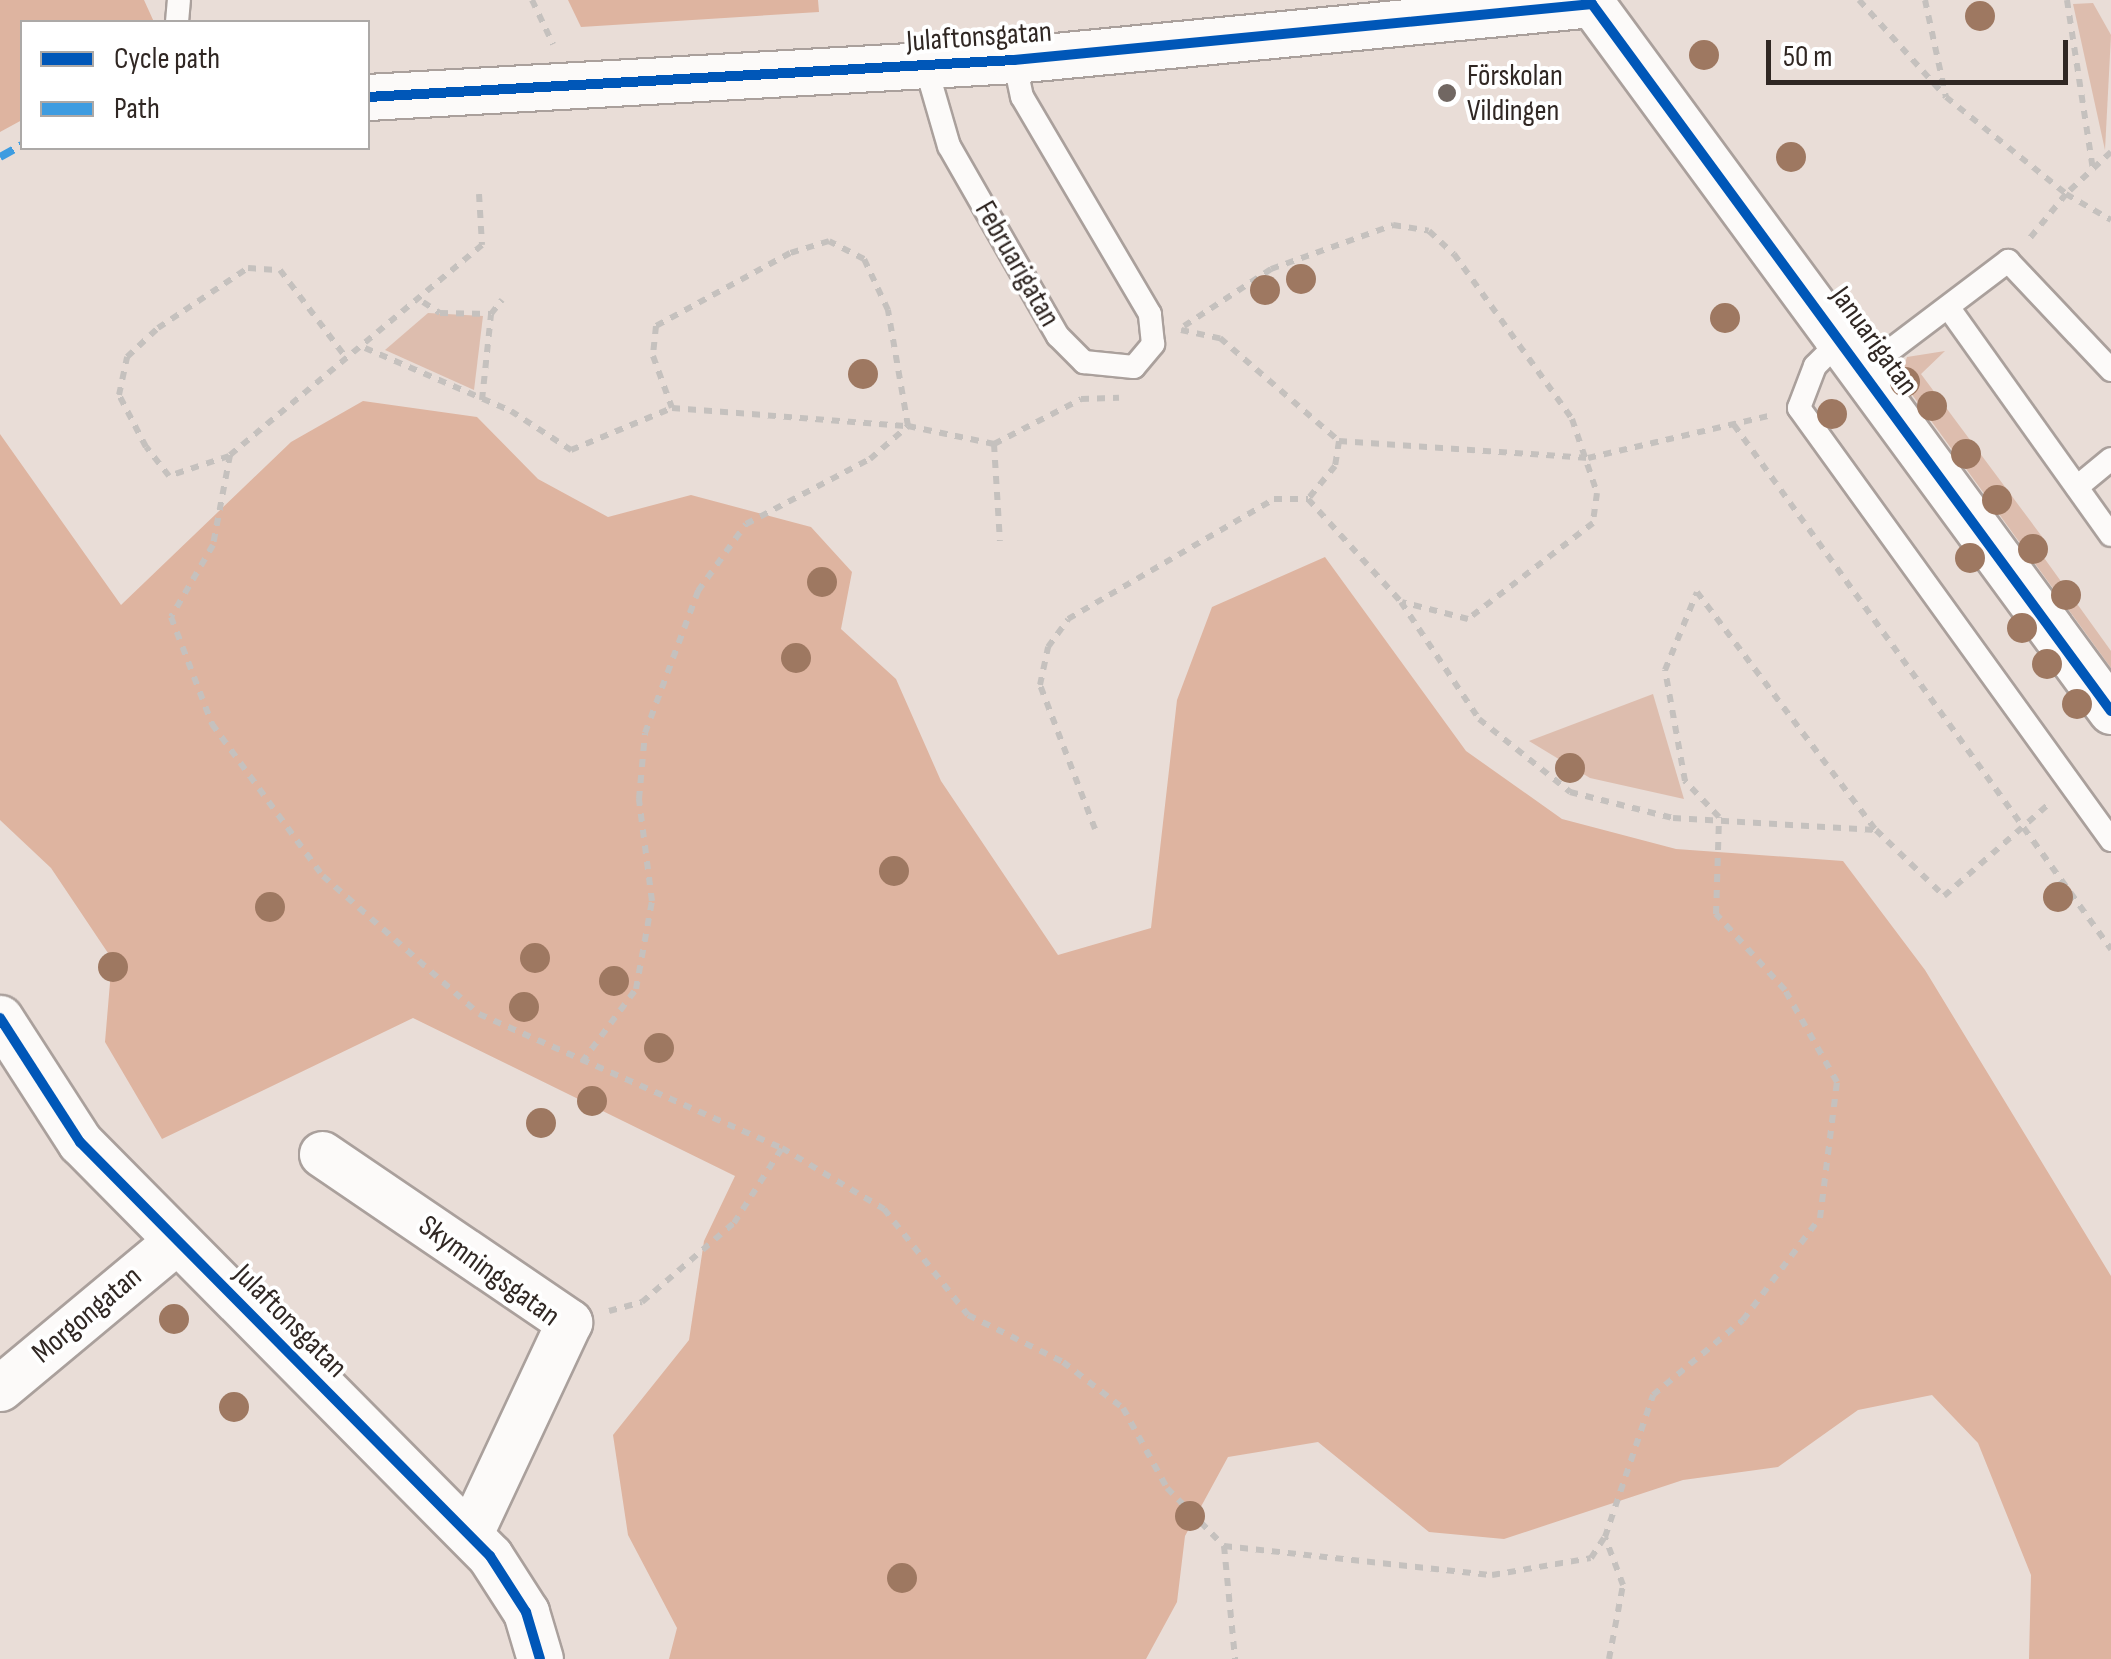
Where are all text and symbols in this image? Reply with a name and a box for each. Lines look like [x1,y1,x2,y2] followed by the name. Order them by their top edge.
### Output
[905,14,1053,60] street label: Julaftonsgatan
[20,20,370,150] legend
[1771,20,2074,82] scale bar
[1783,39,1832,75] text: 50 m
[114,41,220,77] text: Cycle path
[1467,58,1563,128] place label: Förskolan Vildingen
[1436,82,1458,104] marker: Förskolan Vildingen
[114,91,160,127] text: Path
[967,195,1067,333] street label: Februarigatan
[1823,280,1925,402] street label: Januarigatan
[411,1208,567,1334] street label: Skymningsgatan
[226,1257,354,1385] street label: Julaftonsgatan
[25,1259,149,1371] street label: Morgongatan

